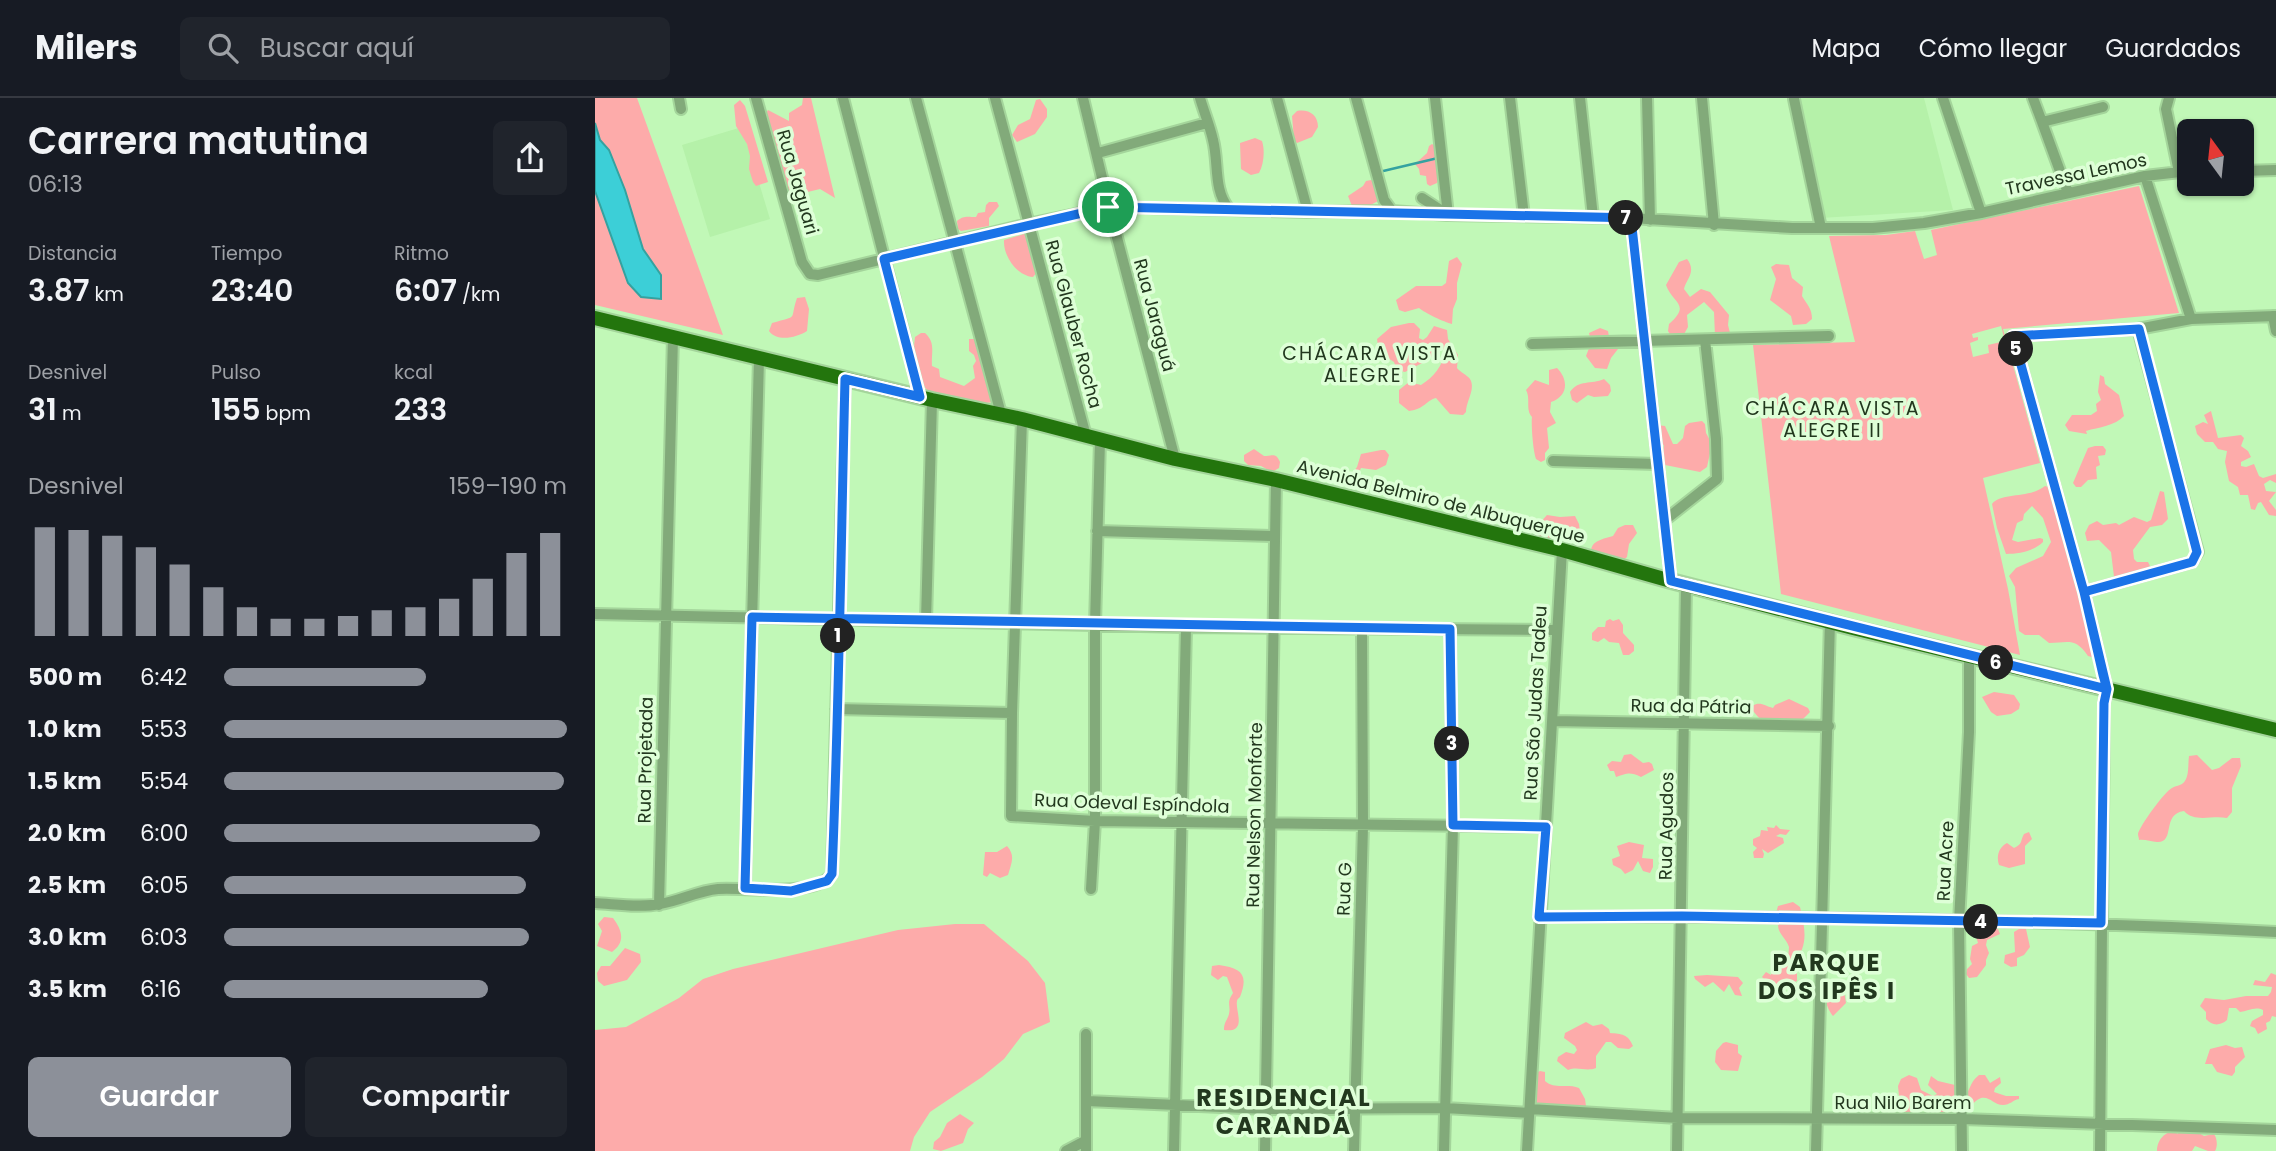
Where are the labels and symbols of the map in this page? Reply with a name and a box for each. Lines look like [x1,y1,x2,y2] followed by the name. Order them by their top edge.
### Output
[2177,119,2254,196] north arrow
[771,127,825,237] street label: Rua Jaguari
[2003,147,2149,201] street label: Travessa Lemos
[1078,177,1138,237] pin
[1609,200,1643,236] pin: 7
[1039,237,1109,411] street label: Rua Glauber Rocha
[1128,256,1182,374] street label: Rua Jaraguá
[1999,331,2033,366] pin: 5
[1282,340,1458,389] district label: CHÁCARA VISTA ALEGRE I
[1745,395,1921,444] district label: CHÁCARA VISTA ALEGRE II
[1294,453,1588,549] street label: Avenida Belmiro de Albuquerque
[1517,605,1553,801] street label: Rua São Judas Tadeu
[821,618,855,654] pin: 1
[1979,646,2013,680] pin: 6
[1630,692,1752,720] street label: Rua da Pátria
[631,696,659,824] street label: Rua Projetada
[1240,722,1268,908] street label: Rua Nelson Monforte
[1435,726,1469,762] pin: 3
[1653,772,1679,880] street label: Rua Agudos
[1034,787,1230,819] street label: Rua Odeval Espíndola
[1930,820,1960,902] street label: Rua Acre
[1331,862,1357,916] street label: Rua G
[1963,904,1999,940] pin: 4
[1758,946,1896,1007] district label: PARQUE DOS IPÊS I
[1196,1081,1372,1142] district label: RESIDENCIAL CARANDÁ
[1835,1090,1971,1115] street label: Rua Nilo Barem

